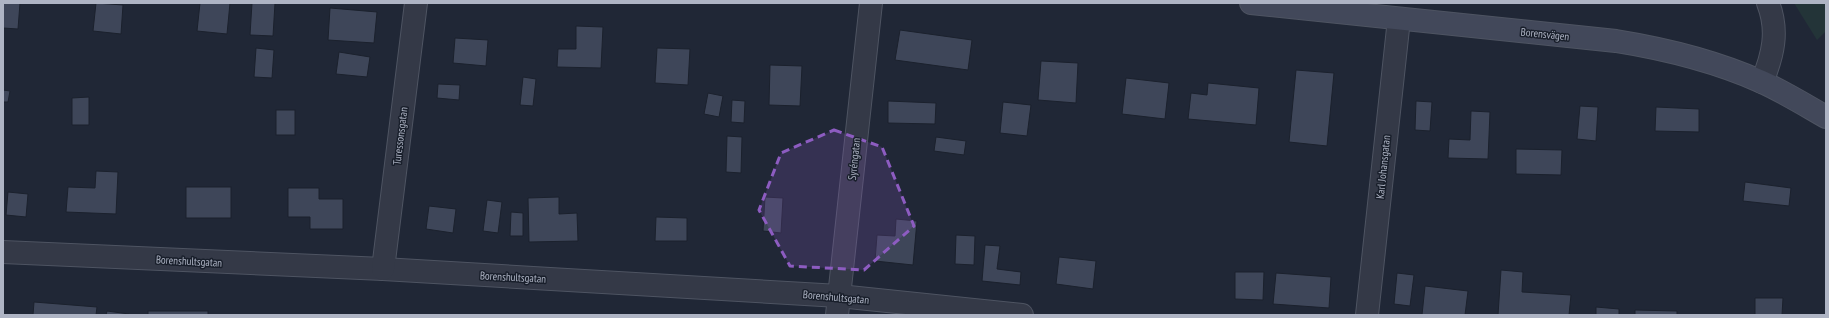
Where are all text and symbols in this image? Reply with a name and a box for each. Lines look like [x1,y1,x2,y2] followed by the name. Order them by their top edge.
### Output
[1520,24,1570,44] street label: Borensvägen
[389,106,411,166] street label: Turessonsgatan
[1373,134,1393,200] street label: Karl Johansgatan
[845,137,863,181] street label: Syréngatan
[155,252,223,270] street label: Borenshultsgatan
[479,268,547,286] street label: Borenshultsgatan
[802,287,870,307] street label: Borenshultsgatan

